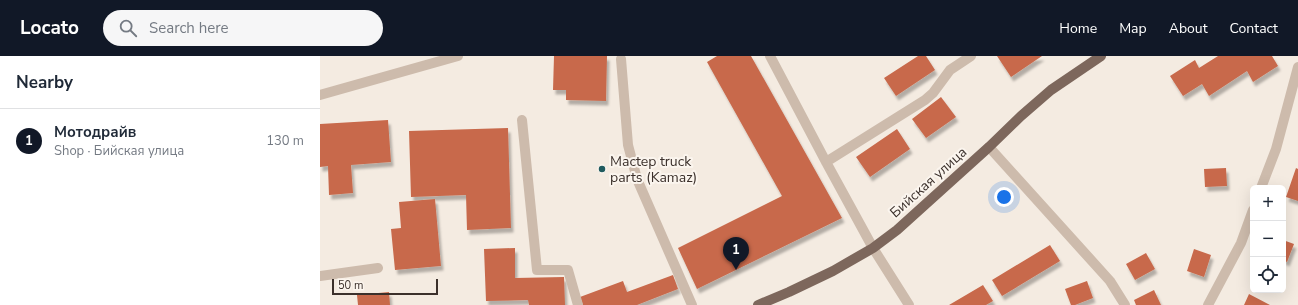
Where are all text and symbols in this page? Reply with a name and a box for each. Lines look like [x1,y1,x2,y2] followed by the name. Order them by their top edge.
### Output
[103,10,383,46] search box
[20,15,79,41] text: Locato
[117,17,139,39] icon: search
[149,18,229,38] text: Search here
[1059,19,1097,38] text: Home
[1119,19,1147,38] text: Map
[1169,19,1208,38] text: About
[1230,19,1278,38] text: Contact
[16,71,73,94] text: Nearby
[54,122,136,142] text: Мотодрайв
[25,132,33,150] text: 1
[266,132,304,150] text: 130 m
[54,142,184,160] text: Shop · Бийская улица
[886,143,971,222] street label: Бийская улица
[610,152,697,187] place label: Mactep truck parts (Kamaz)
[597,164,607,174] marker: Mactep truck parts (Kamaz)
[1250,185,1286,293] map controls
[1250,185,1286,221] button: +
[994,187,1014,207] your location
[1250,221,1286,257] button: −
[723,237,749,270] pin: 1
[1250,257,1286,293] button: locate
[332,277,438,296] scale bar
[338,278,363,293] text: 50 m

